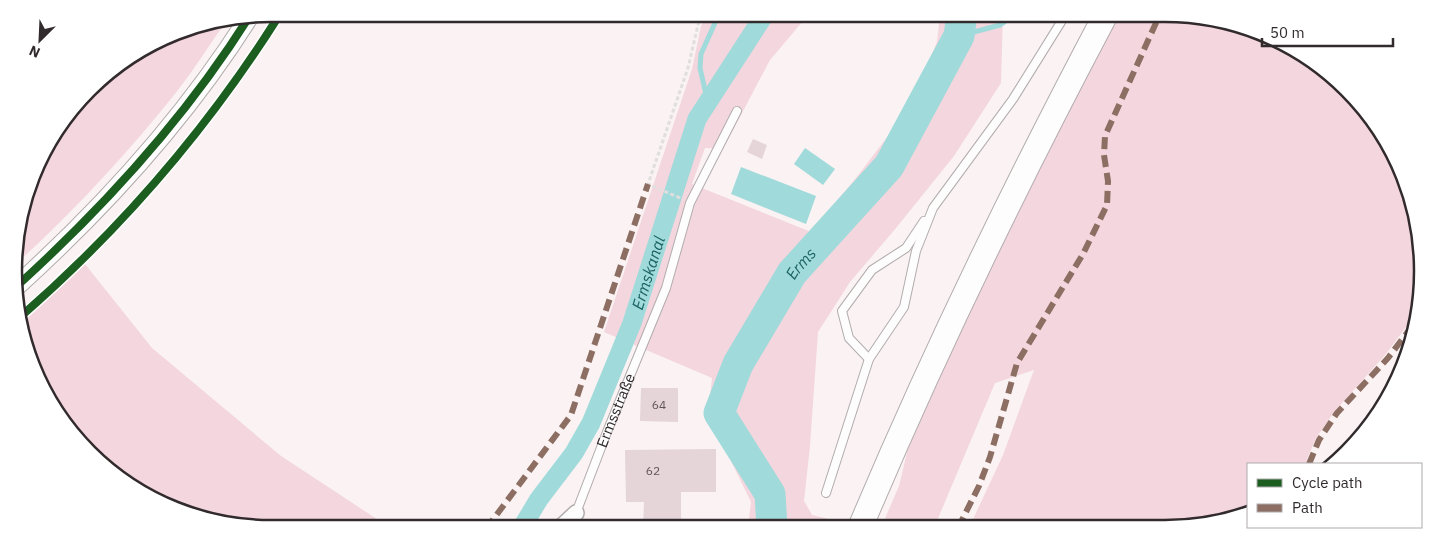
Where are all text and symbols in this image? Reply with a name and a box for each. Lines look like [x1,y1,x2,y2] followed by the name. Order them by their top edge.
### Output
[15,15,65,65] north arrow
[1262,15,1393,47] scale bar
[1270,23,1305,42] text: 50 m
[26,42,43,62] text: N
[627,233,669,312] water label: Ermskanal
[781,243,820,283] water label: Erms
[592,370,639,450] street label: Ermsstraße
[652,397,666,412] house number: 64
[646,463,660,478] house number: 62
[1247,463,1422,528] legend
[1292,473,1363,492] text: Cycle path
[1292,498,1323,517] text: Path

